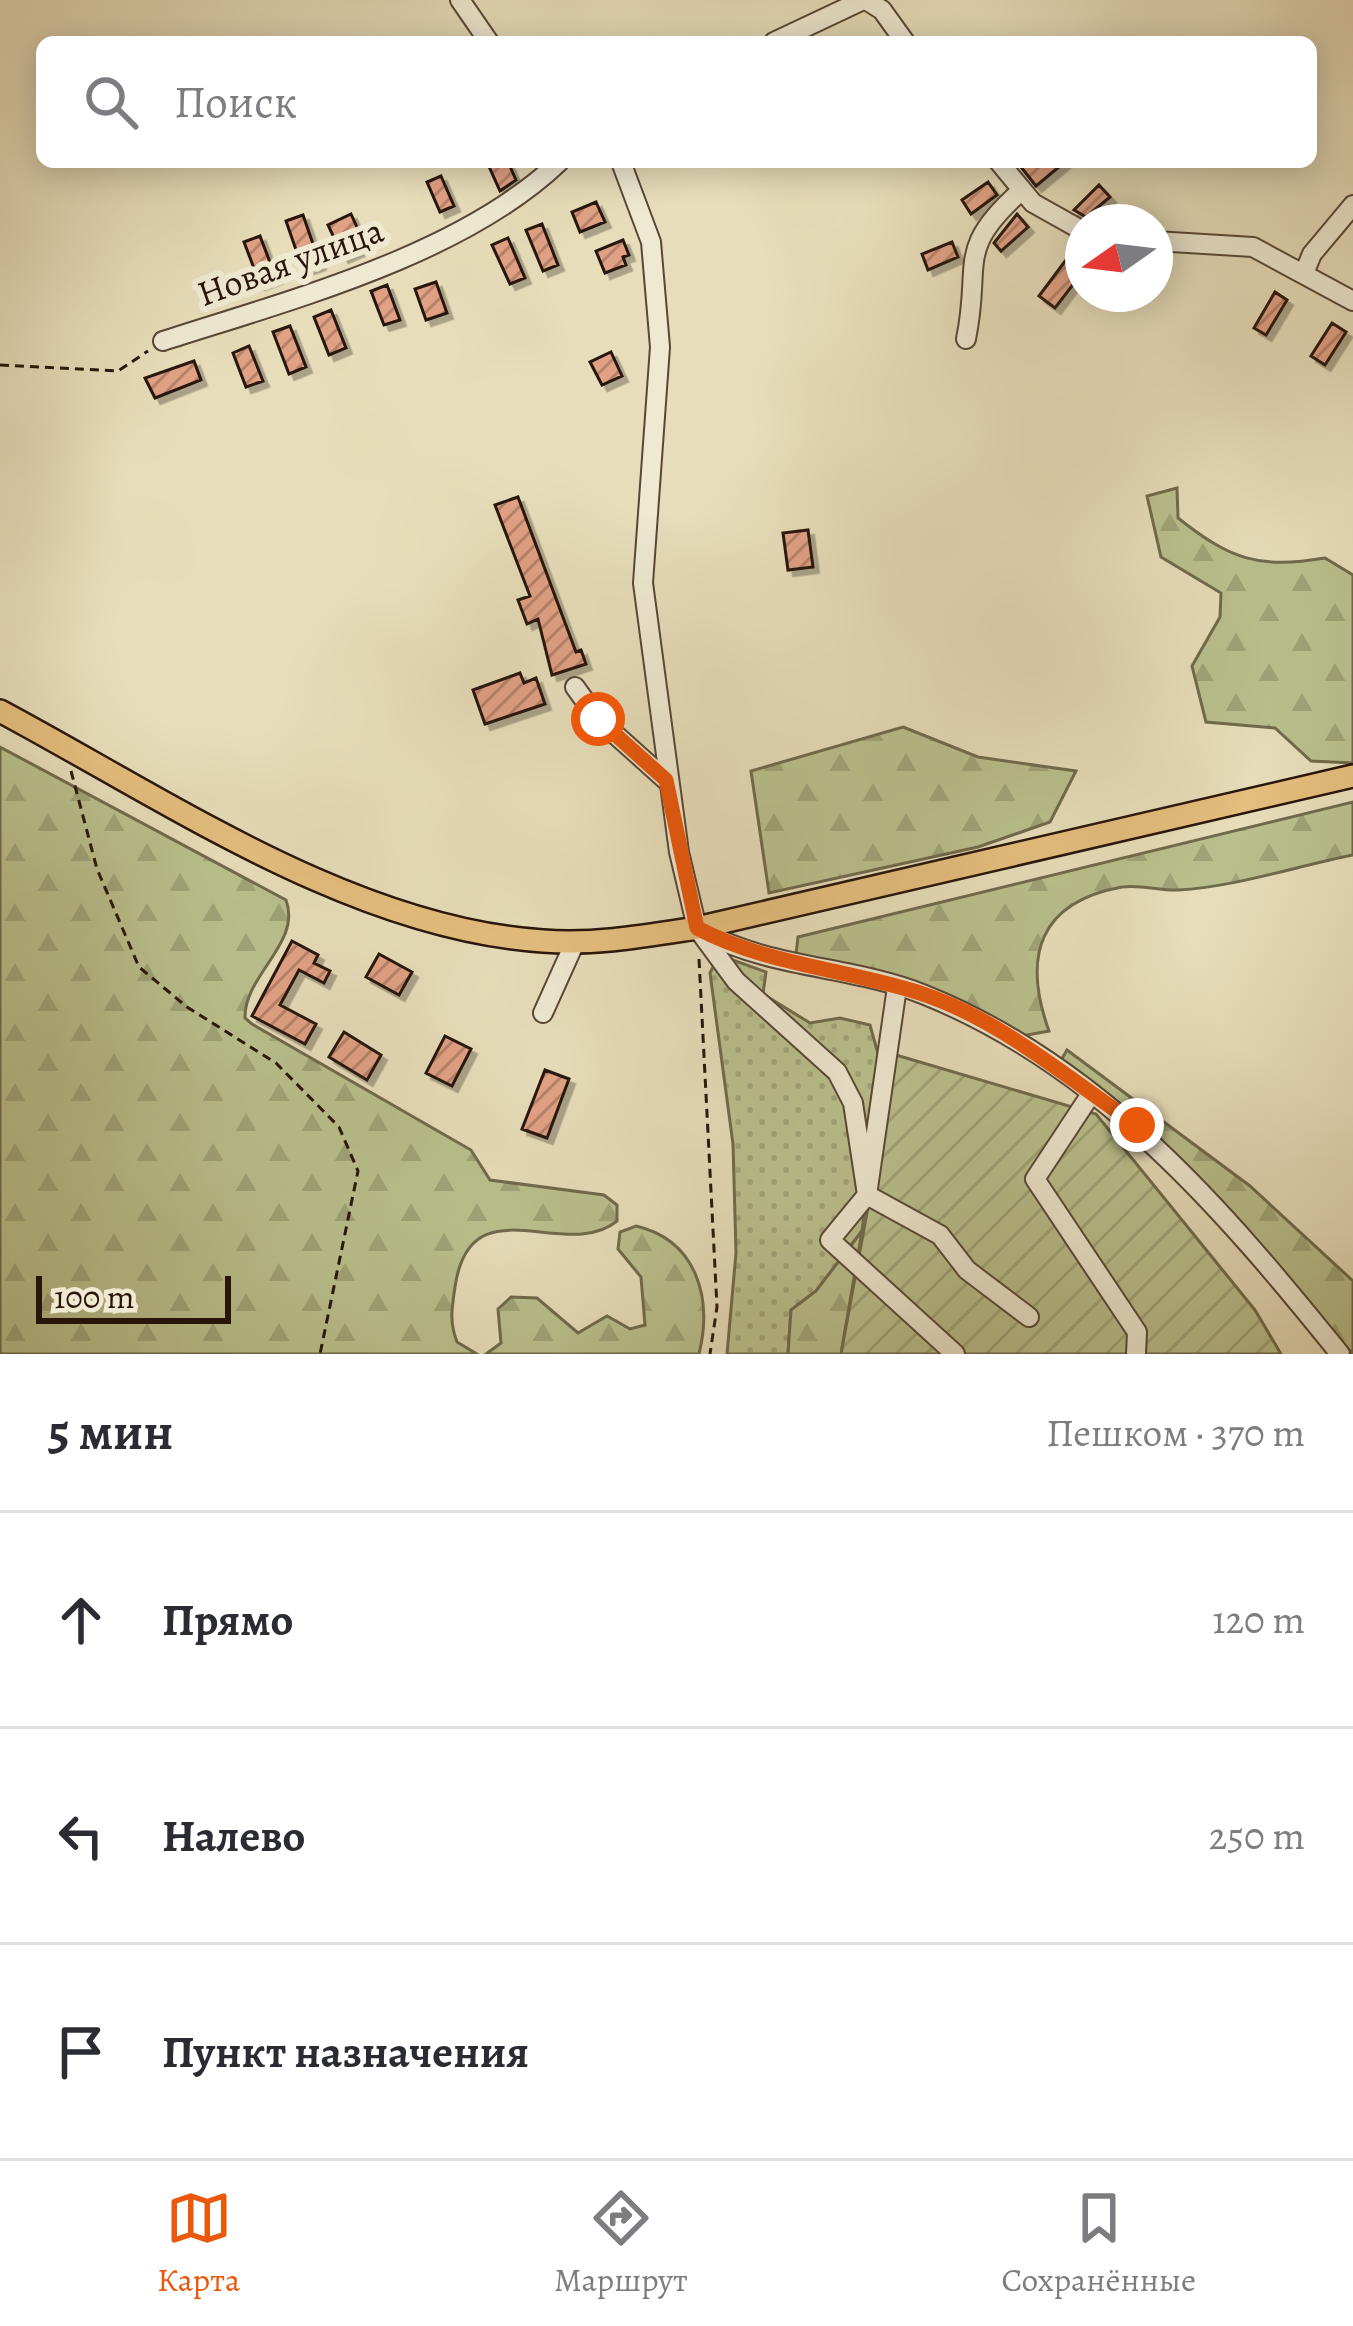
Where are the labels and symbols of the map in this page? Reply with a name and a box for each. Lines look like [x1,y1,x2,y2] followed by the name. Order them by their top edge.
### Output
[1065,204,1173,312] north arrow
[190,205,390,318] street label: Новая улица
[571,692,625,746] route start
[1110,1098,1164,1152] route end
[36,1270,231,1323] scale bar

